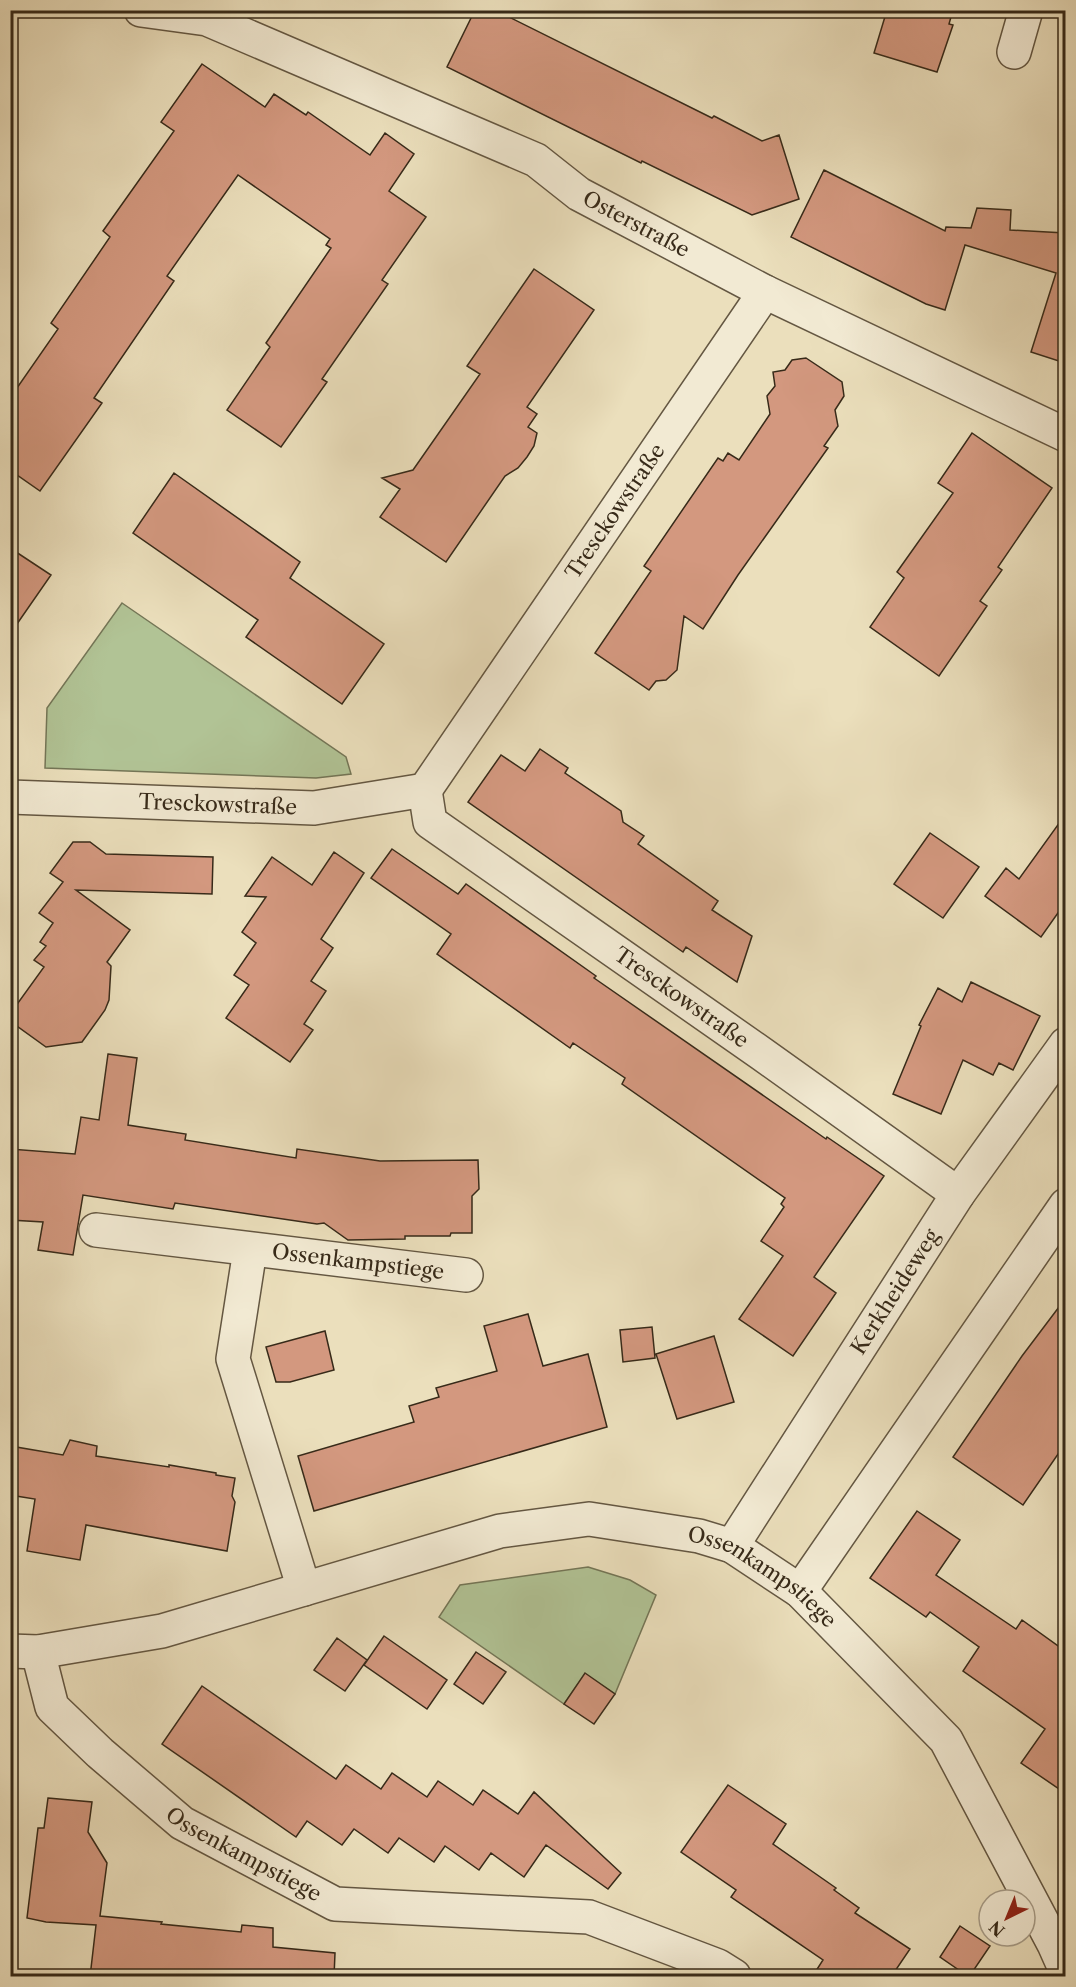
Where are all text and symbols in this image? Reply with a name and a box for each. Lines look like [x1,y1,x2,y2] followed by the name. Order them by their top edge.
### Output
[579,185,694,262] street label: Osterstraße
[560,439,670,584] street label: Tresckowstraße
[138,789,297,819] street label: Tresckowstraße
[610,942,754,1053] street label: Tresckowstraße
[845,1224,945,1359] street label: Kerkheideweg
[271,1239,446,1284] street label: Ossenkampstiege
[686,1521,842,1632] street label: Ossenkampstiege
[161,1802,326,1906] street label: Ossenkampstiege
[977,1888,1037,1948] north arrow
[985,1917,1009,1941] text: N

